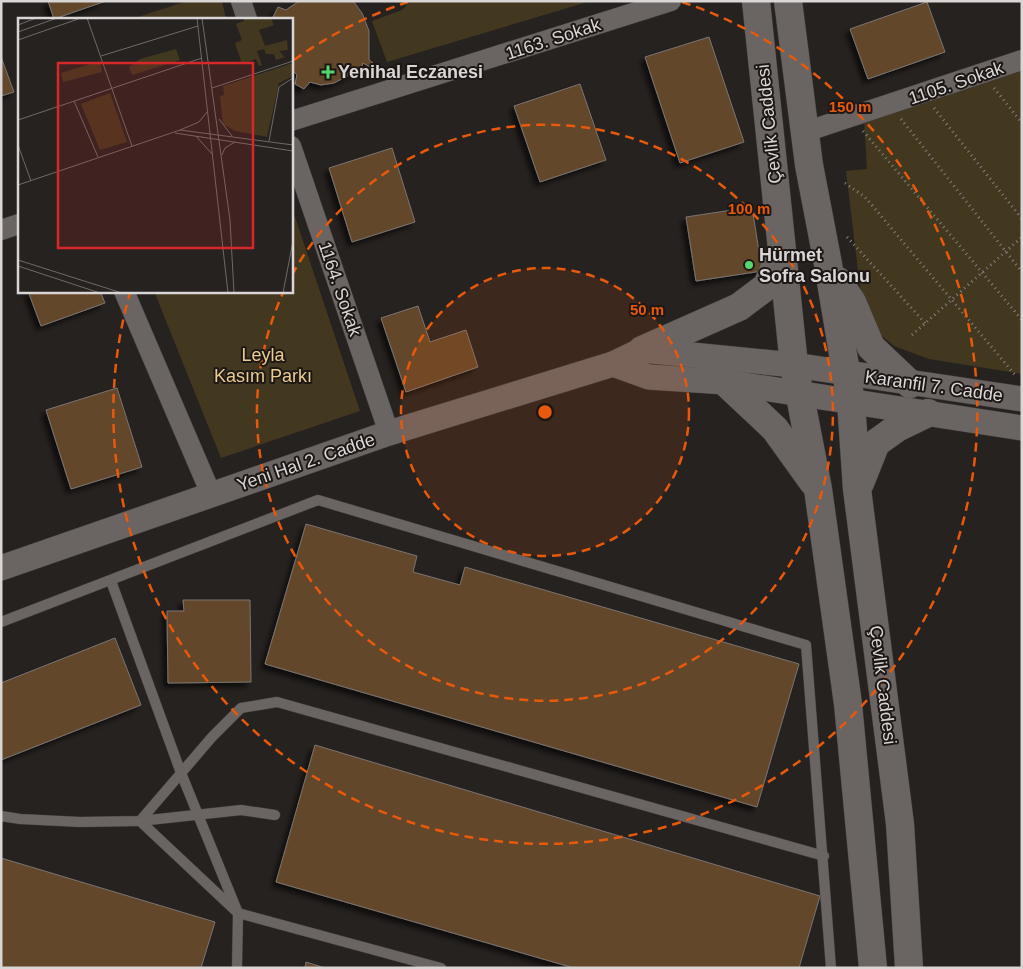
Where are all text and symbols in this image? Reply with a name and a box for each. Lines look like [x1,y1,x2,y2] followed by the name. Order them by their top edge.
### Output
[503,14,604,64] street label: 1163. Sokak
[18,18,292,292] inset map
[906,57,1007,109] street label: 1105. Sokak
[338,62,483,82] place label: Yenihal Eczanesi
[753,63,785,185] street label: Çevlik Caddesi
[322,66,334,78] marker: Yenihal Eczanesi
[829,98,871,115] text: 150 m
[728,200,770,217] text: 100 m
[314,239,366,340] street label: 1164. Sokak
[759,245,870,286] place label: Hürmet Sofra Salonu
[743,259,755,271] marker: Hürmet Sofra Salonu
[630,301,664,318] text: 50 m
[214,345,312,386] park label: Leyla Kasım Parkı
[864,366,1004,406] street label: Karanfil 7. Cadde
[536,403,554,421] centre of rings
[234,429,378,495] street label: Yeni Hal 2. Cadde
[866,624,900,746] street label: Çevlik Caddesi

